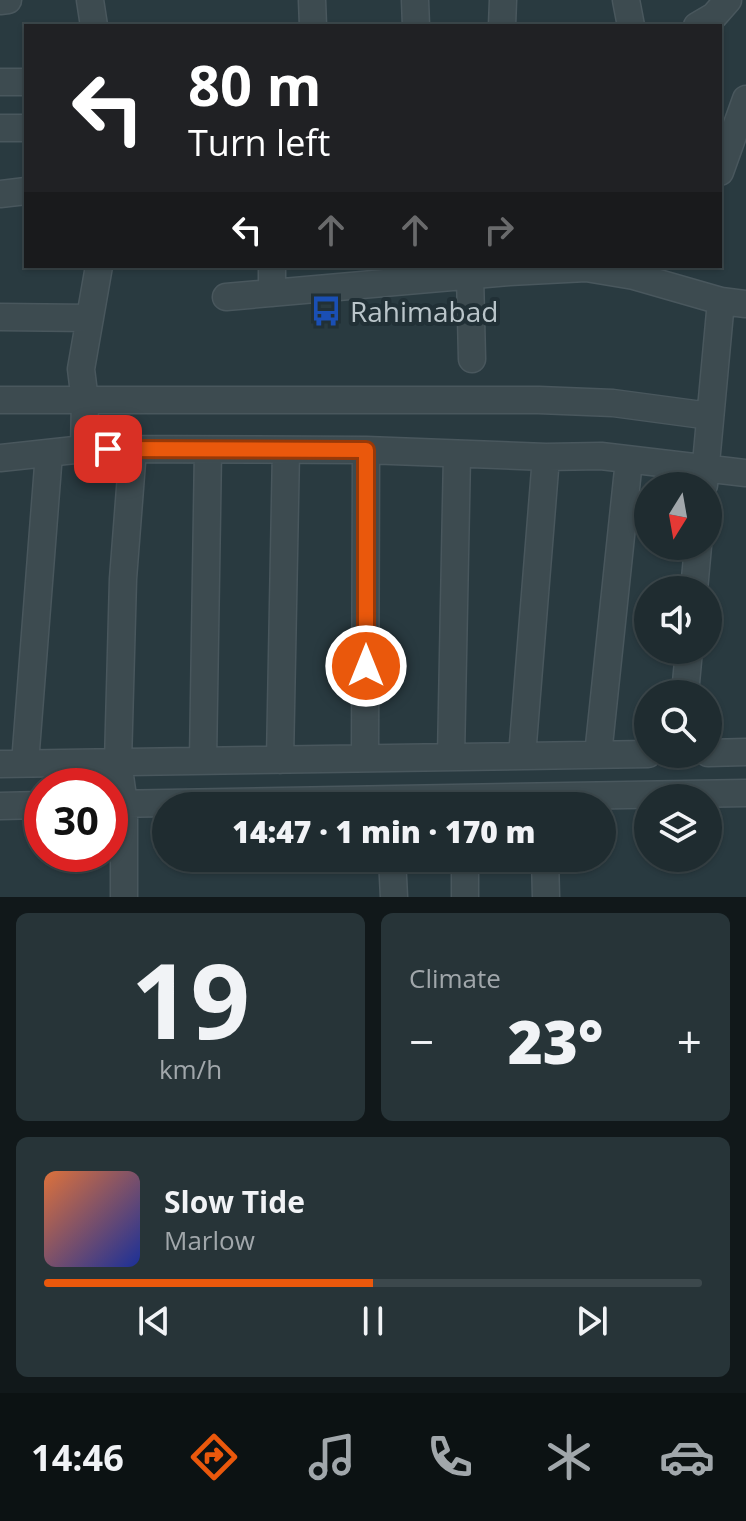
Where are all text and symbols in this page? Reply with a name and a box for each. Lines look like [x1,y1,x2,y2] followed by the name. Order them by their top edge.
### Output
[188,46,322,122] text: 80 m
[56,56,160,160] icon: left
[188,118,330,167] text: Turn left
[225,208,269,252] icon: left
[309,208,353,252] icon: ahead
[393,208,437,252] icon: ahead
[477,208,521,252] icon: right
[350,292,498,330] place label: Rahimabad
[309,294,343,328] bus stop icon: Rahimabad
[74,415,142,483] pin
[86,427,130,471] icon: arrive
[634,472,722,560] north arrow
[634,472,722,872] map controls
[634,576,722,664] button: sound
[324,624,408,708] position arrow
[634,680,722,768] button: search
[24,768,128,872] speed limit sign: 30
[634,784,722,872] button: layers
[232,811,536,852] text: 14:47 · 1 min · 170 m
[131,928,250,1069] text: 19
[409,960,501,996] text: Climate
[508,1000,603,1082] text: 23°
[409,1011,434,1071] text: −
[677,1011,702,1071] text: +
[159,1051,222,1087] text: km/h
[164,1181,305,1222] text: Slow Tide
[164,1222,255,1258] text: Marlow
[132,1299,176,1343] icon: previous
[351,1299,395,1343] icon: pause
[570,1299,614,1343] icon: next
[186,1429,242,1485] icon: directions
[304,1429,360,1485] icon: music
[422,1429,478,1485] icon: phone
[541,1429,597,1485] icon: climate
[659,1429,715,1485] icon: car
[31,1433,124,1482] text: 14:46

